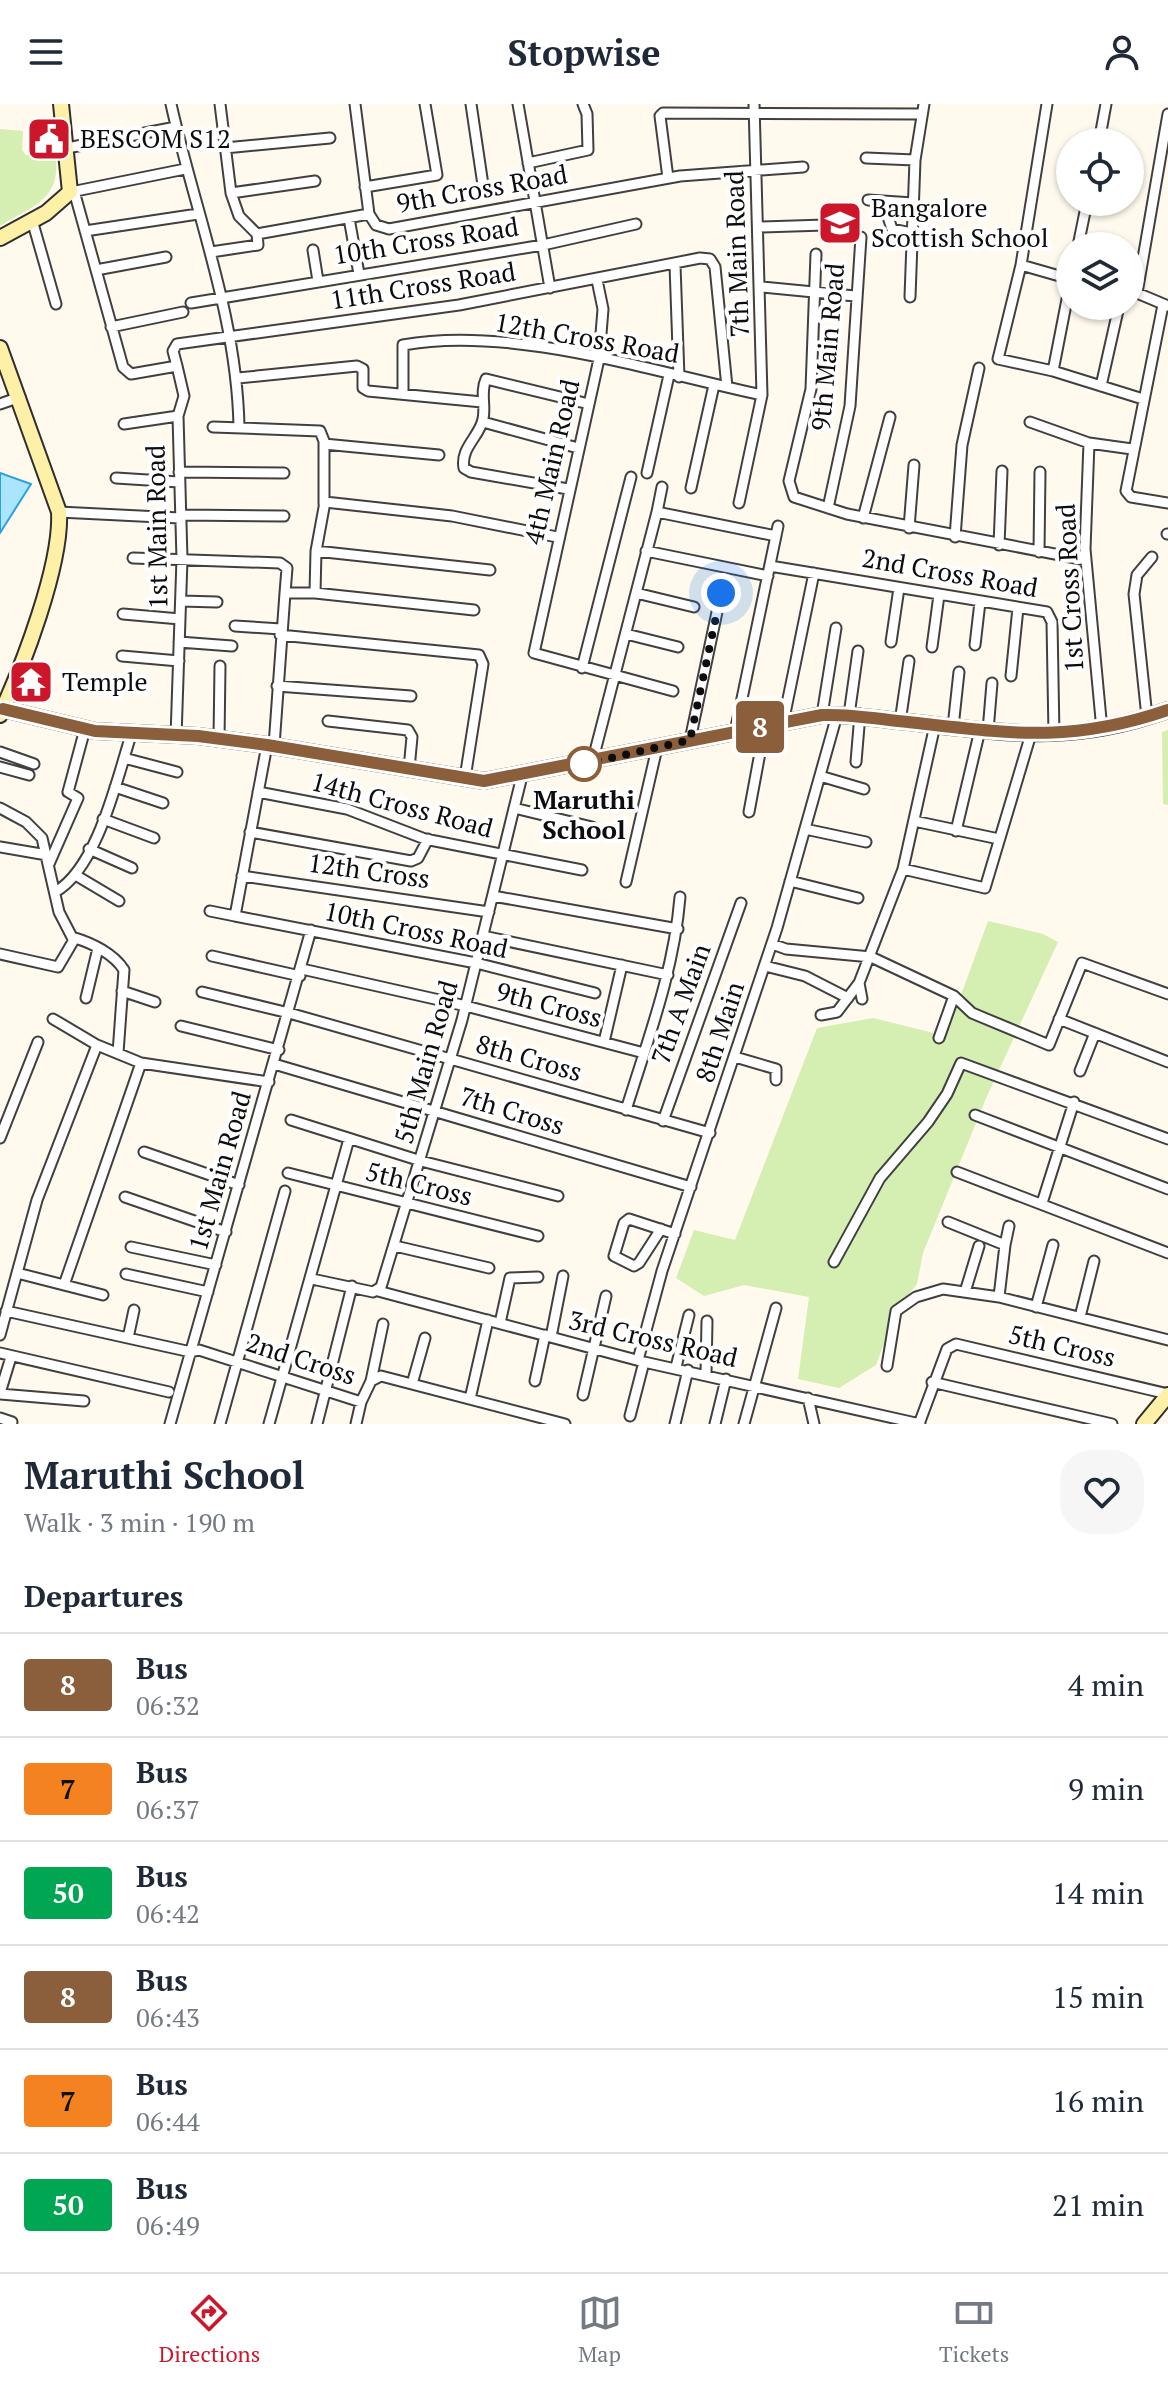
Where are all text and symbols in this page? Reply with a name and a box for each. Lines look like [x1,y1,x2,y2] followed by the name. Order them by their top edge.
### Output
[507,29,661,76] text: Stopwise
[24,30,68,74] icon: menu
[1100,30,1144,74] icon: person
[25,115,73,163] public building icon: BESCOM S12
[80,121,231,155] place label: BESCOM S12
[1056,128,1144,320] map controls
[1056,128,1144,216] button: locate
[394,156,570,220] street label: 9th Cross Road
[716,170,756,338] street label: 7th Main Road
[871,190,1049,254] place label: Bangalore Scottish School
[816,199,864,247] school or university icon: Bangalore Scottish School
[331,209,521,271] street label: 10th Cross Road
[1056,232,1144,320] button: layers
[328,254,518,316] street label: 11th Cross Road
[803,262,851,432] street label: 9th Main Road
[492,304,682,370] street label: 12th Cross Road
[516,376,587,548] street label: 4th Main Road
[138,445,174,609] street label: 1st Main Road
[1048,503,1090,673] street label: 1st Cross Road
[860,540,1041,604] street label: 2nd Cross Road
[701,573,741,613] your location
[7,658,55,706] temple icon: Temple
[62,664,148,698] place label: Temple
[734,701,786,753] line badge: 8
[752,708,768,745] text: 8
[567,747,601,781] marker: Maruthi School
[308,763,497,845] street label: 14th Cross Road
[533,782,635,846] place label: Maruthi School
[306,845,432,895] street label: 12th Cross
[321,893,511,965] street label: 10th Cross Road
[643,939,718,1069] street label: 7th A Main
[492,974,606,1035] street label: 9th Cross
[385,976,465,1147] street label: 5th Main Road
[687,977,751,1086] street label: 8th Main
[472,1026,586,1088] street label: 8th Cross
[456,1078,569,1142] street label: 7th Cross
[180,1087,258,1254] street label: 1st Main Road
[362,1153,476,1213] street label: 5th Cross
[565,1302,741,1374] street label: 3rd Cross Road
[1005,1316,1119,1374] street label: 5th Cross
[242,1324,361,1392] street label: 2nd Cross
[24,1450,305,1500] text: Maruthi School
[1060,1450,1144,1534] button: heart
[24,1505,255,1539] text: Walk · 3 min · 190 m
[24,1576,183,1616] text: Departures
[136,1648,188,1688] text: Bus
[1068,1665,1144,1705] text: 4 min
[60,1666,76,1703] text: 8
[136,1688,200,1722] text: 06:32
[136,1752,188,1792] text: Bus
[1068,1769,1144,1809] text: 9 min
[60,1770,76,1807] text: 7
[136,1792,200,1826] text: 06:37
[136,1856,188,1896] text: Bus
[1052,1873,1144,1913] text: 14 min
[52,1874,84,1911] text: 50
[136,1896,200,1930] text: 06:42
[136,1960,188,2000] text: Bus
[1052,1977,1144,2017] text: 15 min
[60,1978,76,2015] text: 8
[136,2000,200,2034] text: 06:43
[136,2064,188,2104] text: Bus
[1052,2081,1144,2121] text: 16 min
[60,2082,76,2119] text: 7
[136,2104,200,2138] text: 06:44
[136,2168,188,2208] text: Bus
[1052,2185,1144,2225] text: 21 min
[52,2186,84,2223] text: 50
[136,2208,200,2242] text: 06:49
[159,2291,260,2368] tab: Directions
[578,2291,622,2368] tab: Map
[939,2291,1009,2368] tab: Tickets

